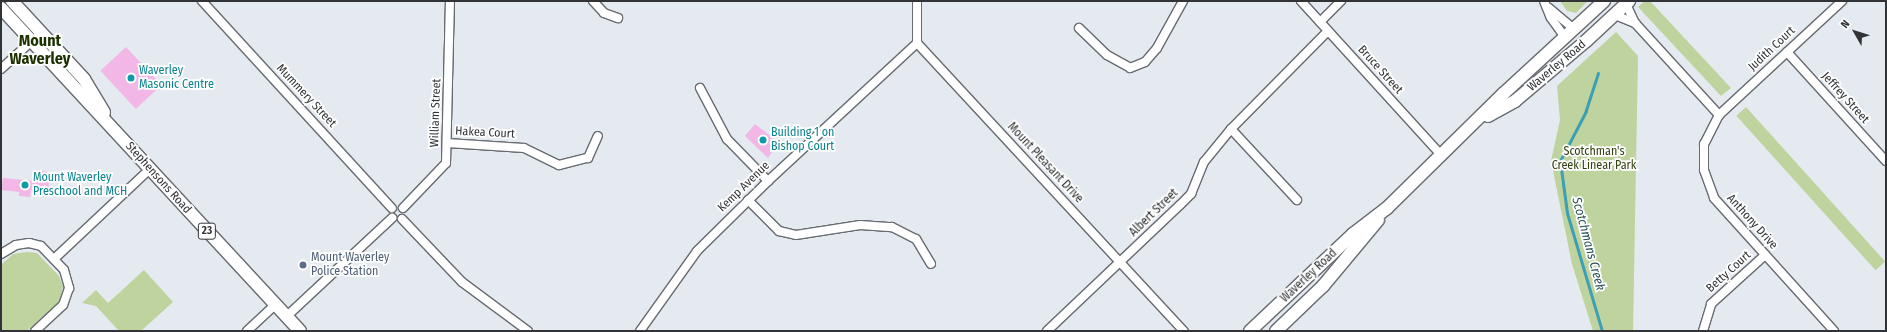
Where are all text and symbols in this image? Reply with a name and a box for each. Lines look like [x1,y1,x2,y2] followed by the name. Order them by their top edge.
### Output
[1835,12,1875,52] north arrow
[1838,17,1852,31] text: N
[1746,24,1798,74] street label: Judith Court
[10,31,70,69] district label: Mount Waverley
[1525,37,1589,95] street label: Waverley Road
[1355,43,1405,97] street label: Bruce Street
[273,61,339,131] street label: Mummery Street
[139,64,214,92] place label: Waverley Masonic Centre
[1818,69,1872,127] street label: Jeffrey Street
[126,73,136,83] marker: Waverley Masonic Centre
[428,78,444,148] street label: William Street
[1004,120,1086,206] street label: Mount Pleasant Drive
[455,124,515,142] street label: Hakea Court
[771,126,834,154] place label: Building 1 on Bishop Court
[758,135,768,145] marker: Building 1 on Bishop Court
[122,139,194,217] street label: Stephensons Road
[1552,145,1636,173] park label: Scotchman's Creek Linear Park
[715,159,773,215] street label: Kemp Avenue
[33,171,127,199] place label: Mount Waverley Preschool and MCH
[20,180,30,190] marker: Mount Waverley Preschool and MCH
[1127,186,1181,240] street label: Albert Street
[1724,192,1780,252] street label: Anthony Drive
[1568,196,1608,292] water label: Scotchmans Creek
[197,222,217,240] road number: 23
[1278,246,1340,306] street label: Waverley Road
[1704,248,1754,296] street label: Betty Court
[311,251,389,279] place label: Mount Waverley Police Station
[298,260,308,270] marker: Mount Waverley Police Station

